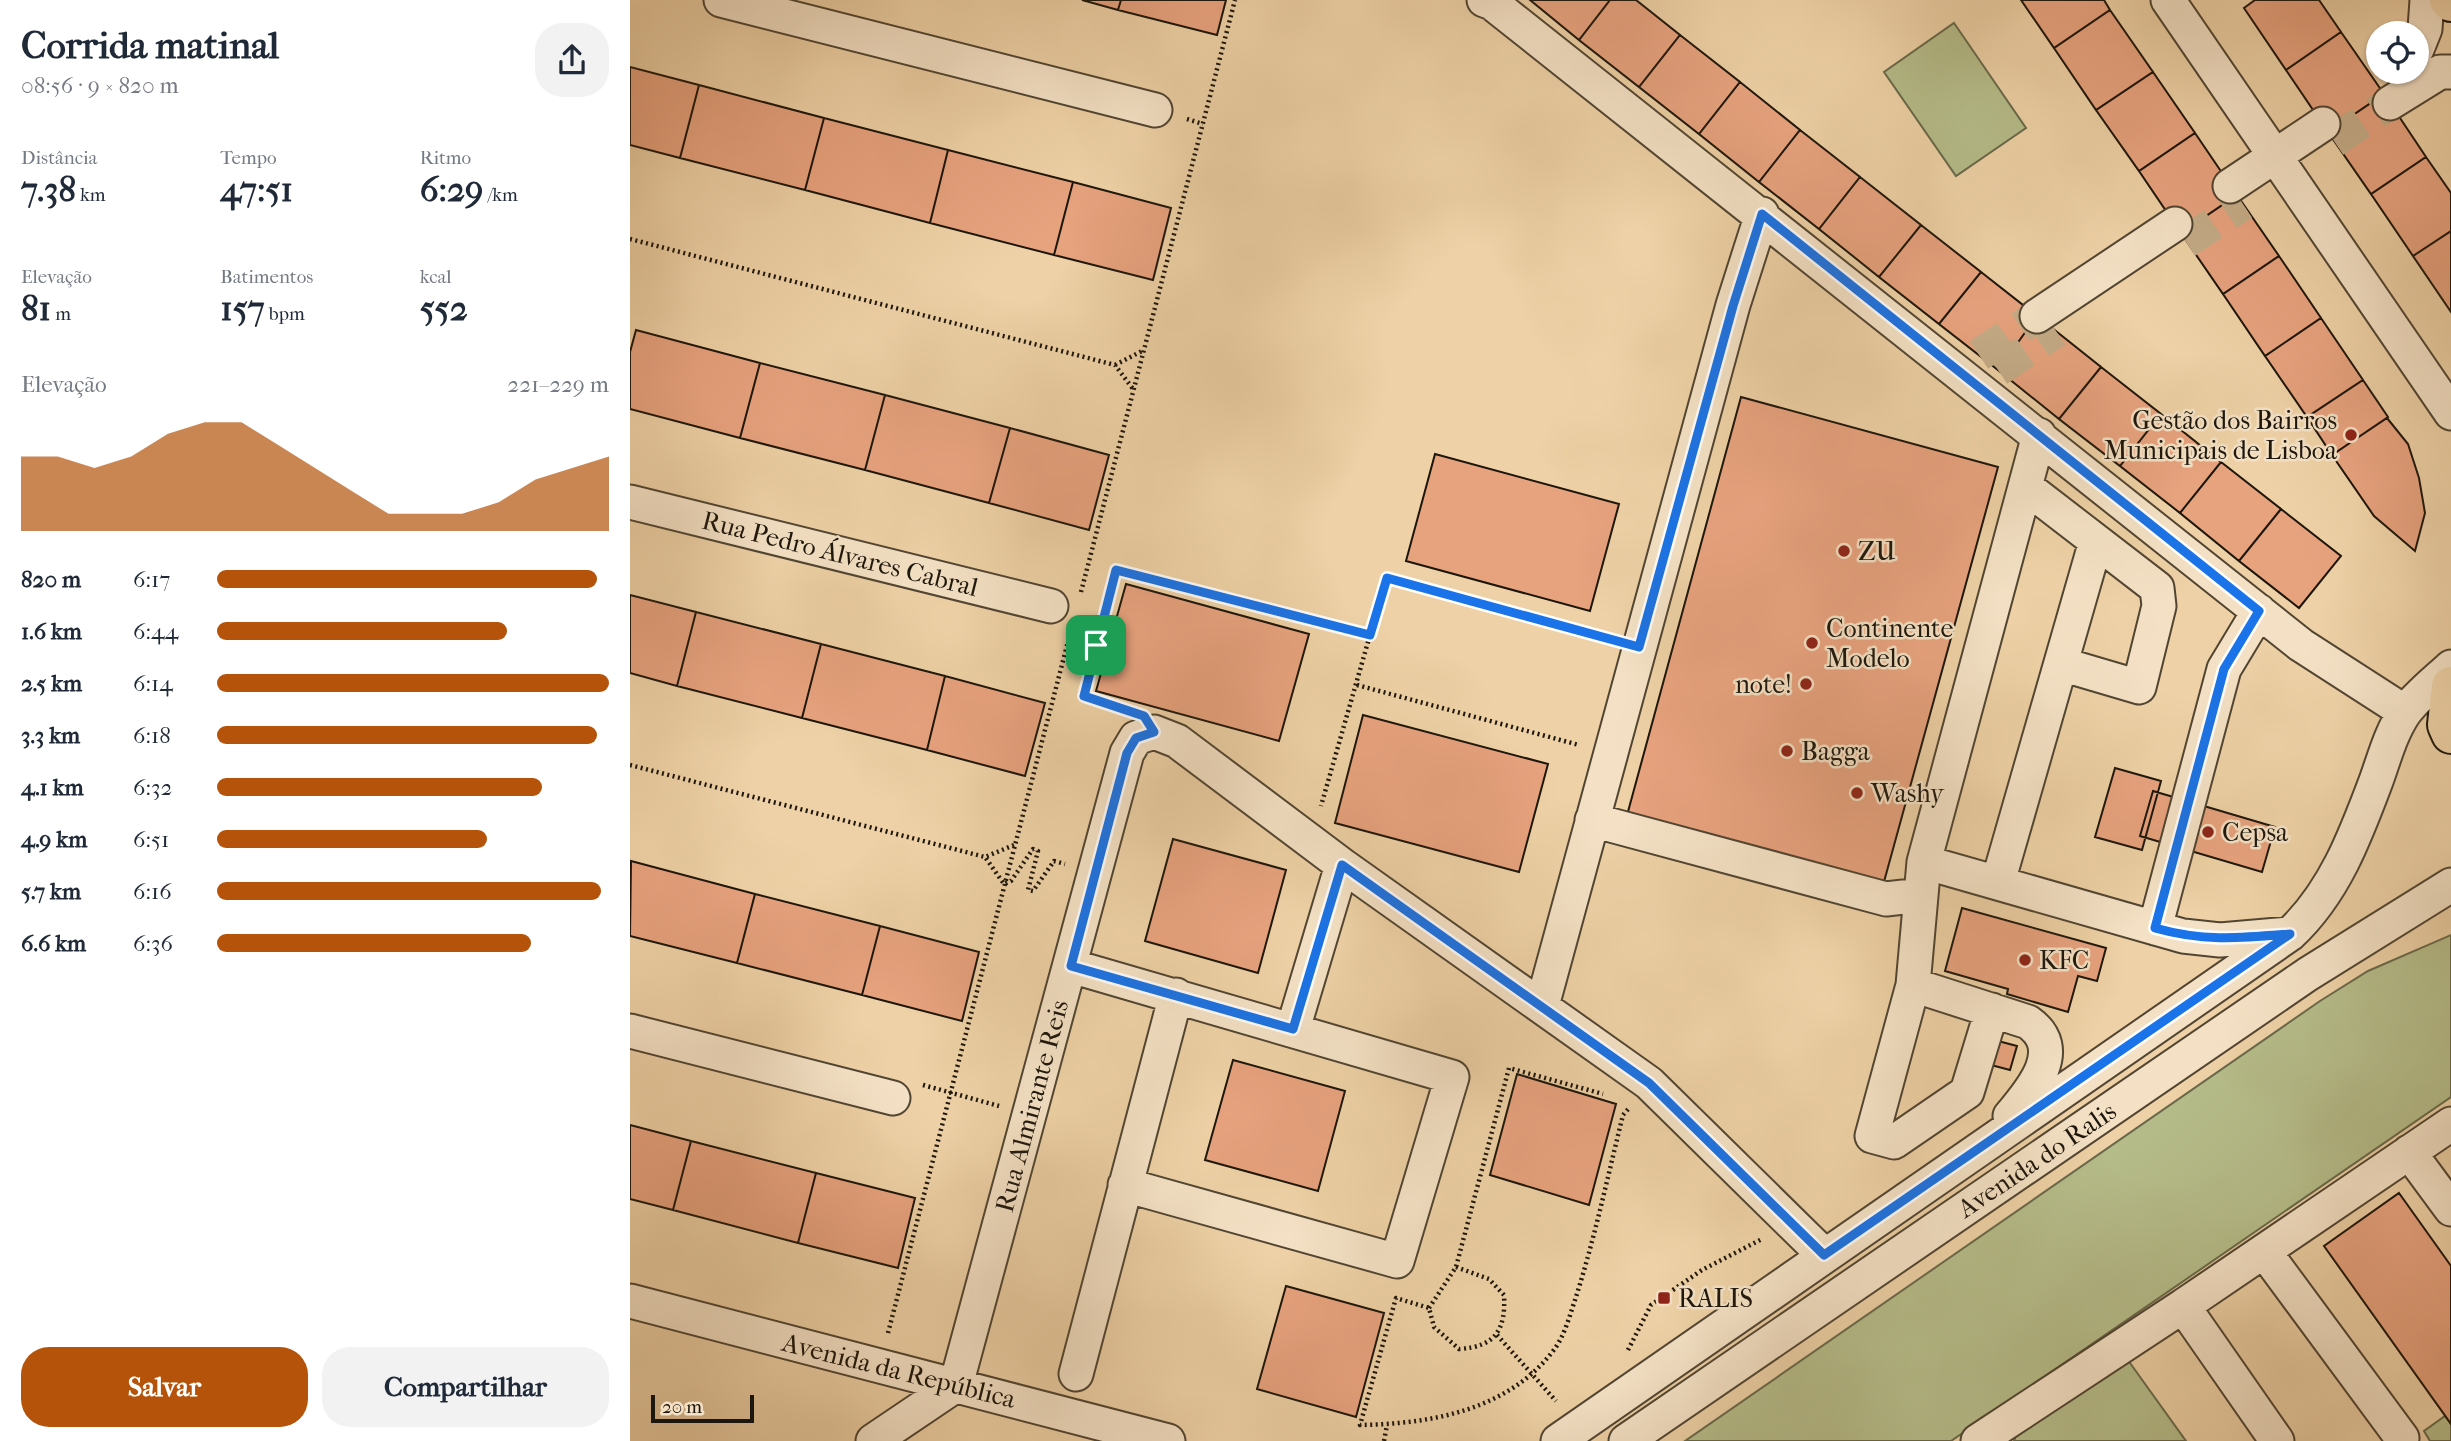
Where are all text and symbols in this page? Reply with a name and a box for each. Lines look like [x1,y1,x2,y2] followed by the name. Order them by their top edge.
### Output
[2366,21,2429,84] map controls
[2366,21,2429,84] button: locate
[21,23,279,68] text: Corrida matinal
[535,23,609,97] button: share
[21,72,179,99] text: 08:56 · 9 × 820 m
[21,147,97,169] text: Distância
[220,147,277,169] text: Tempo
[420,147,471,169] text: Ritmo
[21,169,76,210] text: 7.38
[220,169,293,210] text: 47:51
[420,169,483,210] text: 6:29
[76,184,106,206] text: km
[483,184,518,206] text: /km
[21,266,92,288] text: Elevação
[220,266,313,288] text: Batimentos
[420,266,452,288] text: kcal
[21,288,51,329] text: 81
[220,288,265,329] text: 157
[420,288,468,329] text: 552
[51,303,71,325] text: m
[265,303,305,325] text: bpm
[21,371,107,398] text: Elevação
[507,371,609,398] text: 221–229 m
[2104,405,2338,466] place label: Gestão dos Bairros Municipais de Lisboa
[2343,427,2359,443] marker: Gestão dos Bairros Municipais de Lisboa
[699,504,981,603] street label: Rua Pedro Álvares Cabral
[1858,536,1896,567] place label: ZU
[1836,543,1852,559] marker: ZU
[21,566,81,593] text: 820 m
[133,566,170,593] text: 6:17
[1826,613,1953,674] place label: Continente Modelo
[1066,615,1126,675] pin
[21,618,82,645] text: 1.6 km
[133,618,178,645] text: 6:44
[1077,626,1115,664] icon: arrive
[1804,635,1820,651] marker: Continente Modelo
[1735,669,1792,700] place label: note!
[21,670,82,697] text: 2.5 km
[133,670,173,697] text: 6:14
[1798,676,1814,692] marker: note!
[21,722,80,749] text: 3.3 km
[133,722,171,749] text: 6:18
[1801,736,1871,767] place label: Bagga
[1779,743,1795,759] marker: Bagga
[21,774,84,801] text: 4.1 km
[133,774,172,801] text: 6:32
[1870,778,1945,809] place label: Washy
[1849,785,1865,801] marker: Washy
[2222,817,2289,848] place label: Cepsa
[2200,824,2216,840] marker: Cepsa
[21,826,87,853] text: 4.9 km
[133,826,169,853] text: 6:51
[21,878,81,905] text: 5.7 km
[133,878,172,905] text: 6:16
[21,930,86,957] text: 6.6 km
[133,930,173,957] text: 6:36
[2039,945,2089,976] place label: KFC
[2017,952,2033,968] marker: KFC
[989,996,1075,1216] street label: Rua Almirante Reis
[1951,1096,2122,1225] street label: Avenida do Ralis
[1678,1283,1753,1314] place label: RALIS
[1656,1290,1672,1306] marker: RALIS
[778,1327,1020,1415] street label: Avenida da República
[21,1347,308,1427] button: Salvar
[322,1347,609,1427] button: Compartilhar
[651,1392,754,1424] scale bar
[662,1396,702,1418] text: 20 m

